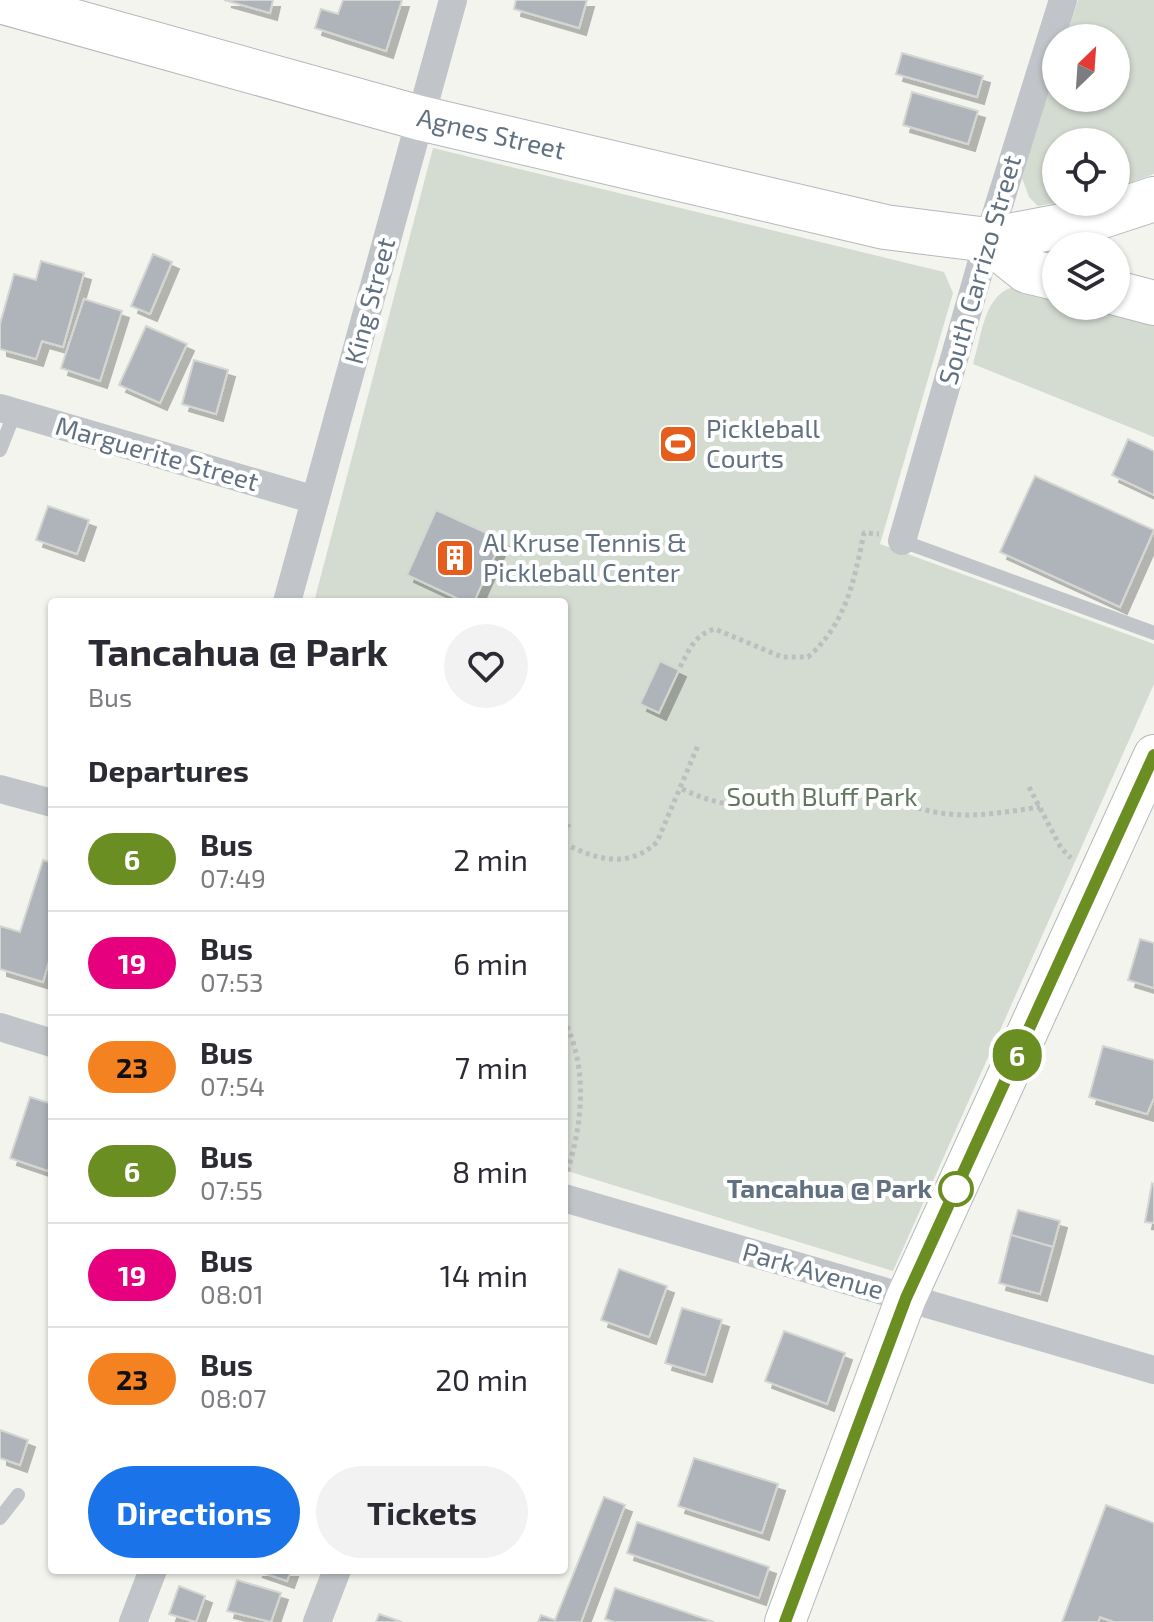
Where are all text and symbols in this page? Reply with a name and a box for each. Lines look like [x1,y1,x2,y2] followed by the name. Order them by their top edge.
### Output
[1042,24,1130,112] north arrow
[1042,24,1130,320] map controls
[414,100,568,165] street label: Agnes Street
[1042,128,1130,216] button: locate
[931,151,1026,388] street label: South Carrizo Street
[1042,232,1130,320] button: layers
[337,234,400,367] street label: King Street
[52,409,262,496] street label: Marguerite Street
[706,412,820,473] place label: Pickleball Courts
[657,423,699,465] sports icon: Pickleball Courts
[483,526,687,587] place label: Al Kruse Tennis & Pickleball Center
[434,537,476,579] building icon: Al Kruse Tennis & Pickleball Center
[444,624,528,708] button: heart
[88,628,388,674] text: Tancahua @ Park
[88,681,132,712] text: Bus
[88,752,249,788] text: Departures
[726,780,918,811] park label: South Bluff Park
[200,826,253,862] text: Bus
[453,841,528,877] text: 2 min
[124,842,140,876] text: 6
[200,862,266,893] text: 07:49
[200,930,253,966] text: Bus
[453,945,528,981] text: 6 min
[118,946,146,980] text: 19
[200,966,264,997] text: 07:53
[991,1029,1043,1081] line badge: 6
[200,1034,253,1070] text: Bus
[1009,1038,1025,1072] text: 6
[455,1049,528,1085] text: 7 min
[116,1050,148,1084] text: 23
[200,1070,265,1101] text: 07:54
[200,1138,253,1174] text: Bus
[452,1153,528,1189] text: 8 min
[124,1154,140,1188] text: 6
[727,1172,932,1203] place label: Tancahua @ Park
[939,1172,973,1206] marker: Tancahua @ Park
[200,1174,263,1205] text: 07:55
[739,1235,887,1304] street label: Park Avenue
[200,1242,253,1278] text: Bus
[440,1257,528,1293] text: 14 min
[118,1258,146,1292] text: 19
[200,1278,264,1309] text: 08:01
[200,1346,253,1382] text: Bus
[435,1361,528,1397] text: 20 min
[116,1362,148,1396] text: 23
[200,1382,267,1413] text: 08:07
[88,1466,300,1558] button: Directions
[316,1466,528,1558] button: Tickets

